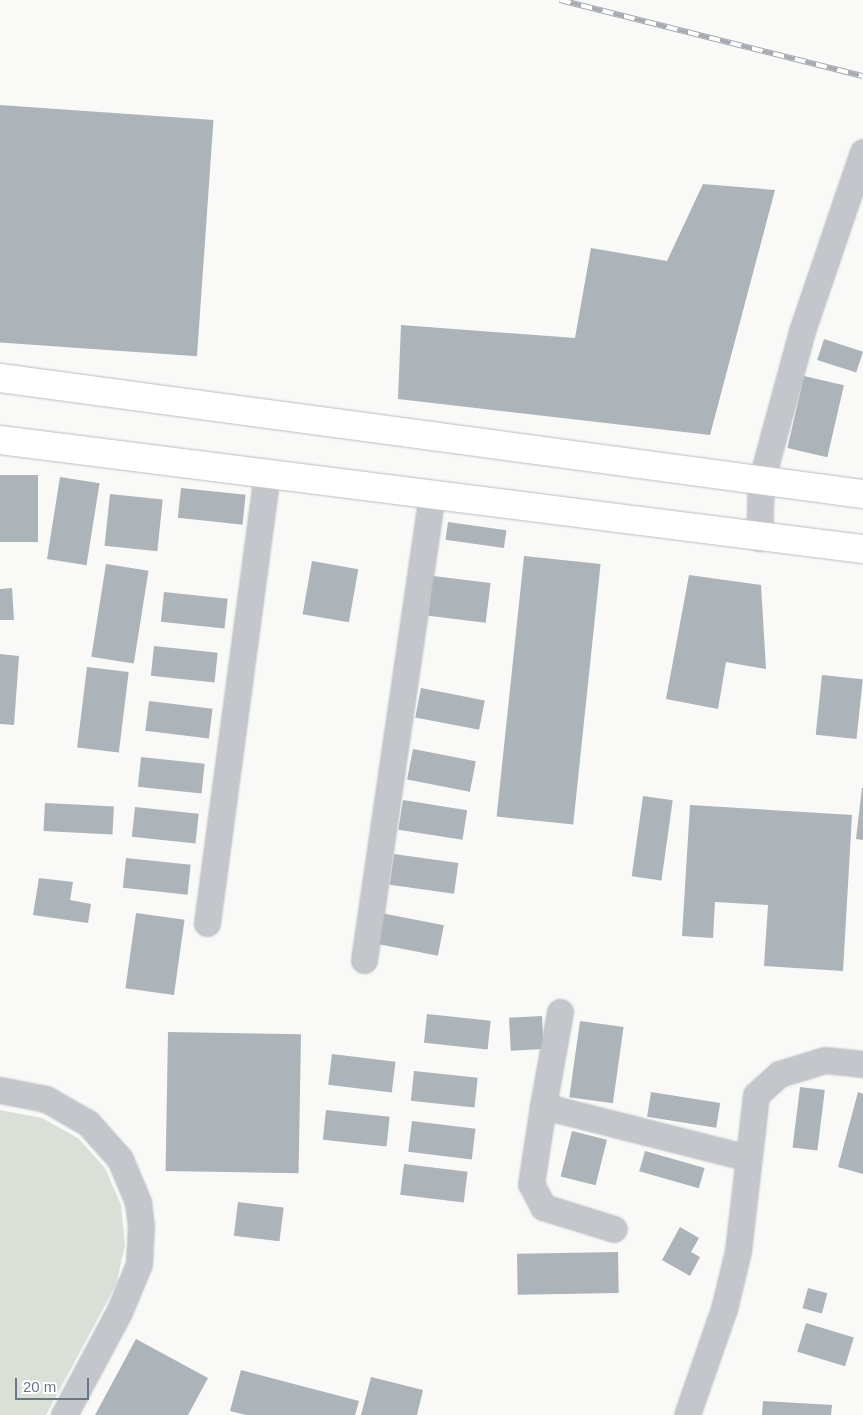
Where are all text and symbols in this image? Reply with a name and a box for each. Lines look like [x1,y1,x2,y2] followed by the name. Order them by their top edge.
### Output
[18,1368,91,1400] scale bar
[23,1378,56,1395] text: 20 m

